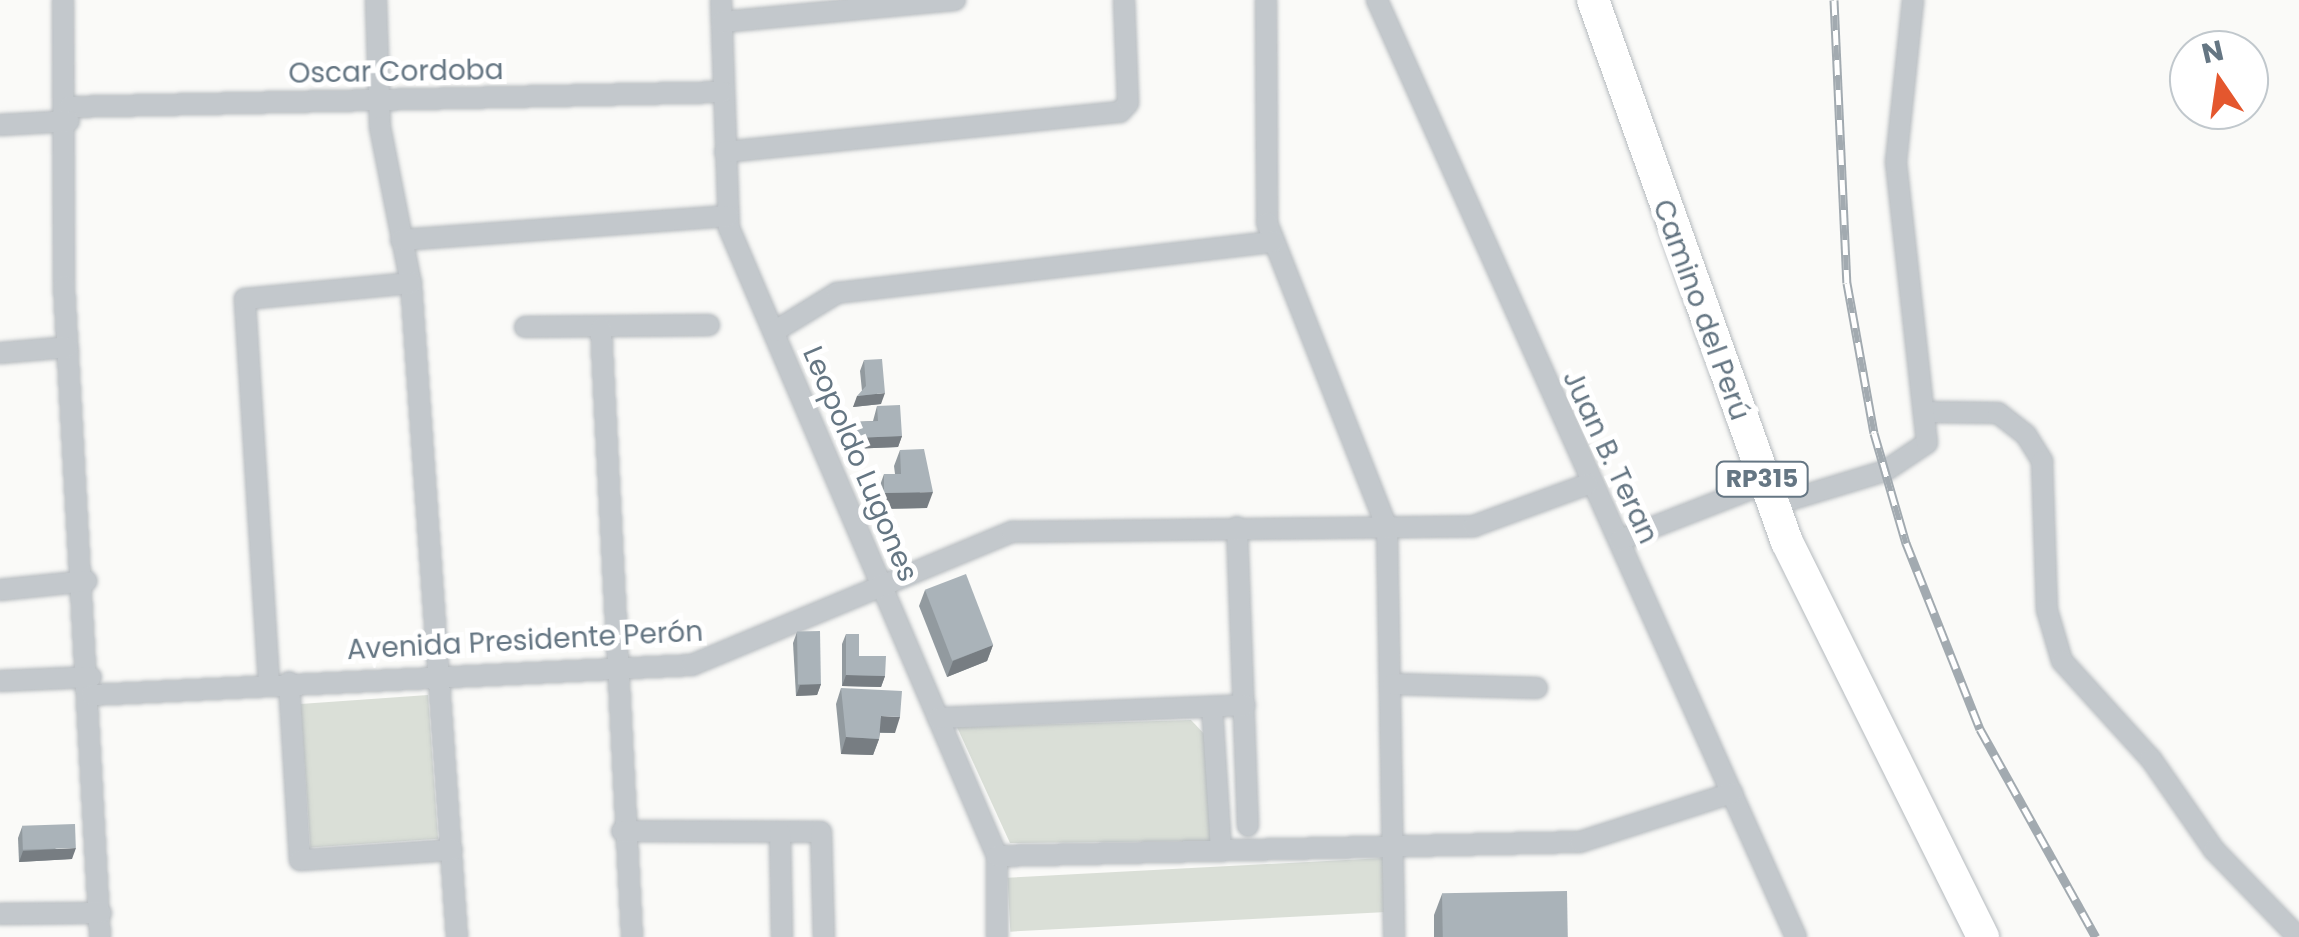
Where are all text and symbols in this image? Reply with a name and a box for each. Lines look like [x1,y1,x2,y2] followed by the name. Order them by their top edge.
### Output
[2169,30,2269,130] north arrow
[2198,31,2227,74] text: N
[288,53,504,91] street label: Oscar Cordoba
[1646,195,1756,425] street label: Camino del Perú
[795,341,925,587] street label: Leopoldo Lugones
[1555,365,1665,549] street label: Juan B. Teran
[1714,459,1810,499] road number: RP315
[346,615,704,667] street label: Avenida Presidente Perón

